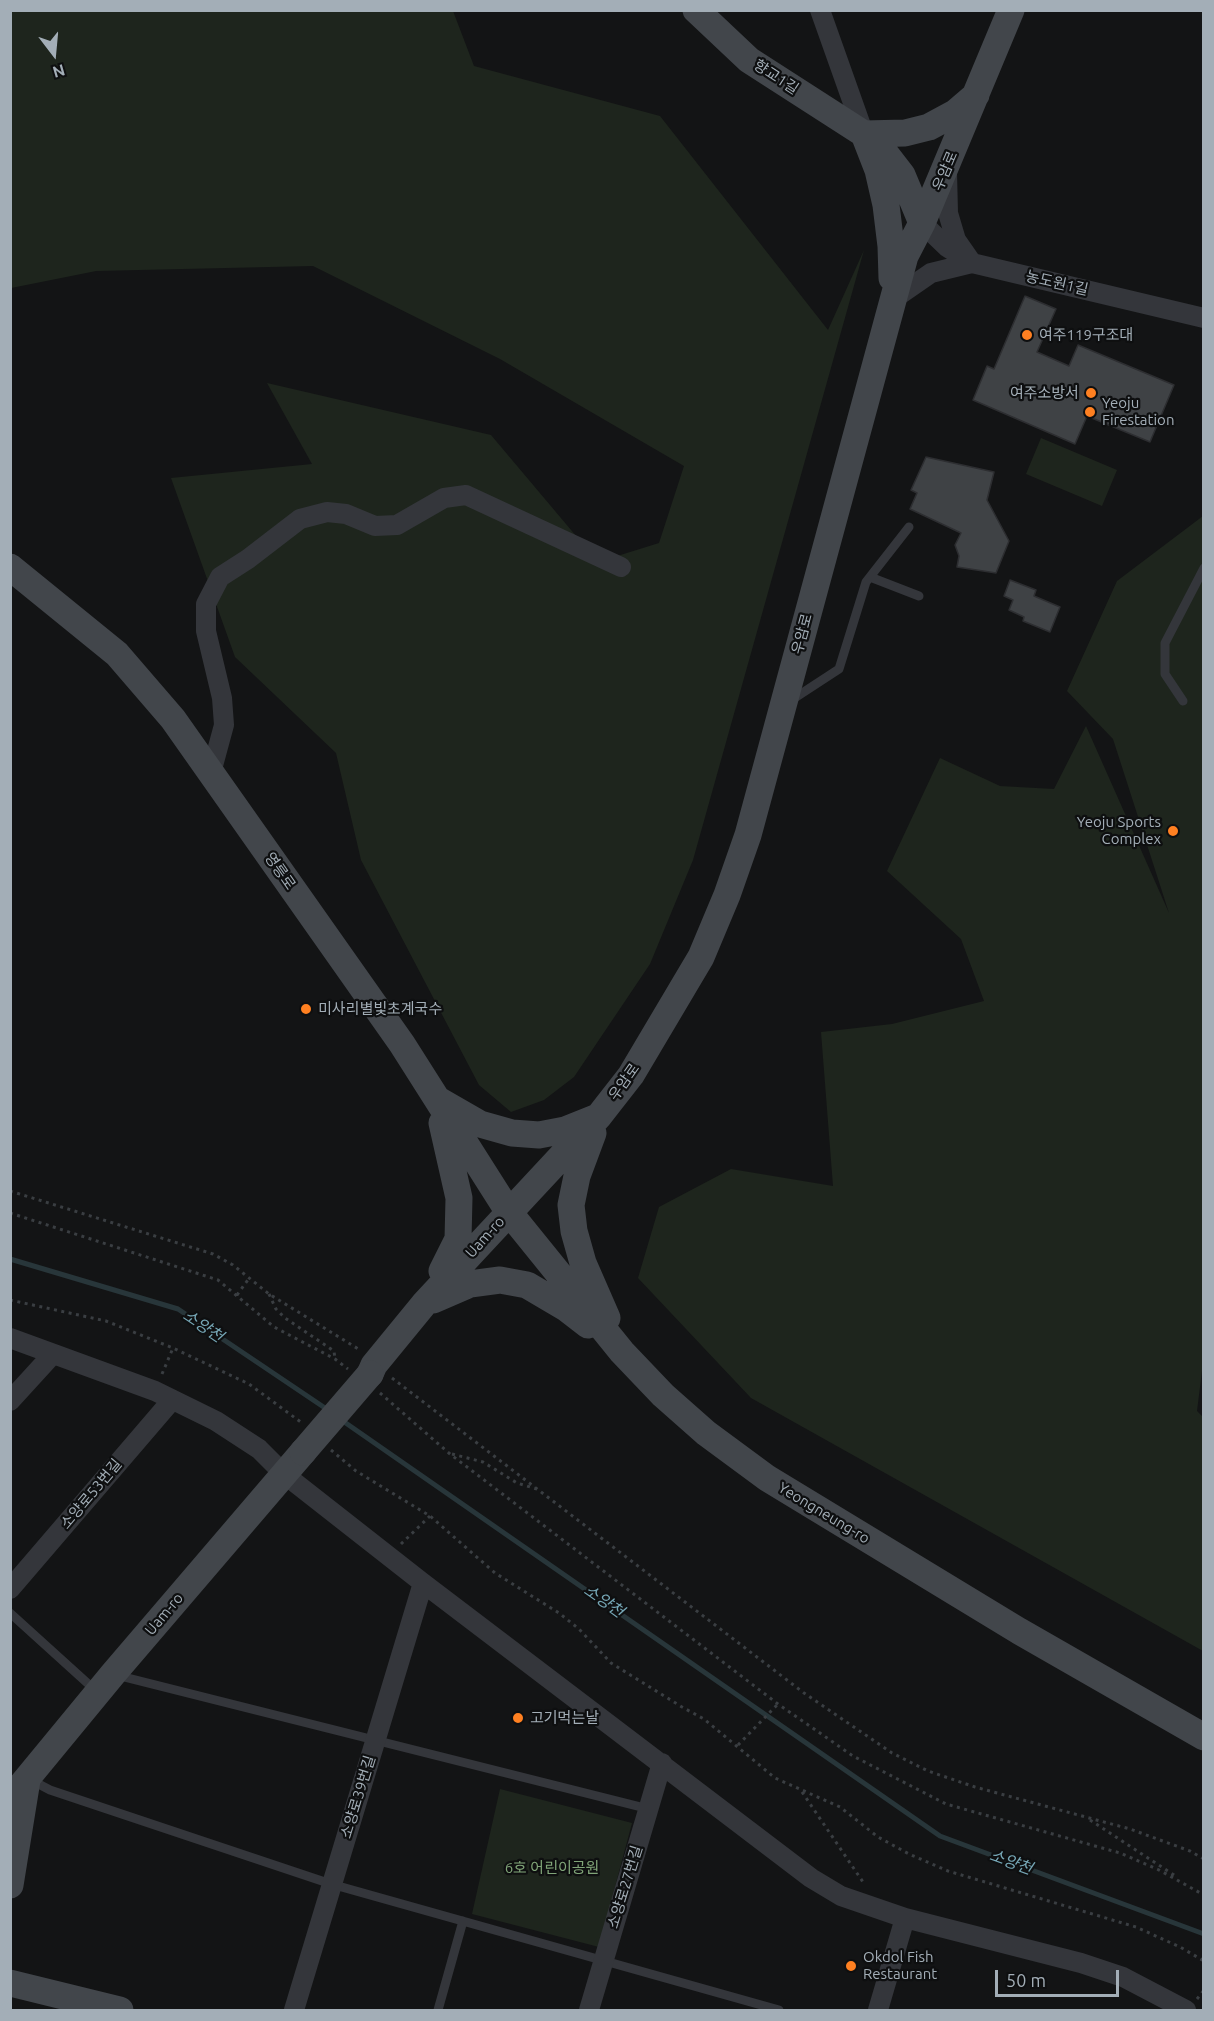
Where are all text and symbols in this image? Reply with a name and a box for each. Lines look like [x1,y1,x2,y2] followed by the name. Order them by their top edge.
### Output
[24,24,84,84] north arrow
[750,56,802,98] street label: 향교1길
[51,61,67,82] text: N
[929,148,961,194] street label: 우암로
[1024,267,1090,299] street label: 농도원1길
[1039,326,1133,344] place label: 여주119구조대
[1020,328,1034,342] marker: 여주119구조대
[1010,384,1079,402] place label: 여주소방서
[1084,386,1098,400] marker: 여주소방서
[1102,394,1174,429] place label: Yeoju Firestation
[1083,405,1097,419] marker: Yeoju Firestation
[788,612,816,656] street label: 우암로
[1077,813,1161,848] place label: Yeoju Sports Complex
[1166,824,1180,838] marker: Yeoju Sports Complex
[261,849,299,893] street label: 영릉로
[318,1000,442,1018] place label: 미사리별빛초계국수
[299,1002,313,1016] marker: 미사리별빛초계국수
[605,1060,643,1104] street label: 우암로
[462,1213,508,1261] street label: Uam-ro
[179,1306,227,1346] water label: 소양천
[56,1455,126,1533] street label: 소양로53번길
[775,1479,873,1547] street label: Yeongneung-ro
[580,1580,628,1622] water label: 소양천
[141,1589,187,1639] street label: Uam-ro
[530,1709,599,1727] place label: 고기먹는날
[511,1711,525,1725] marker: 고기먹는날
[337,1753,379,1841] street label: 소양로39번길
[604,1843,646,1931] street label: 소양로27번길
[987,1845,1035,1879] water label: 소양천
[505,1859,599,1877] park label: 6호 어린이공원
[863,1948,937,1983] place label: Okdol Fish Restaurant
[998,1958,1122,1996] scale bar
[844,1959,858,1973] marker: Okdol Fish Restaurant
[1006,1970,1046,1990] text: 50 m

